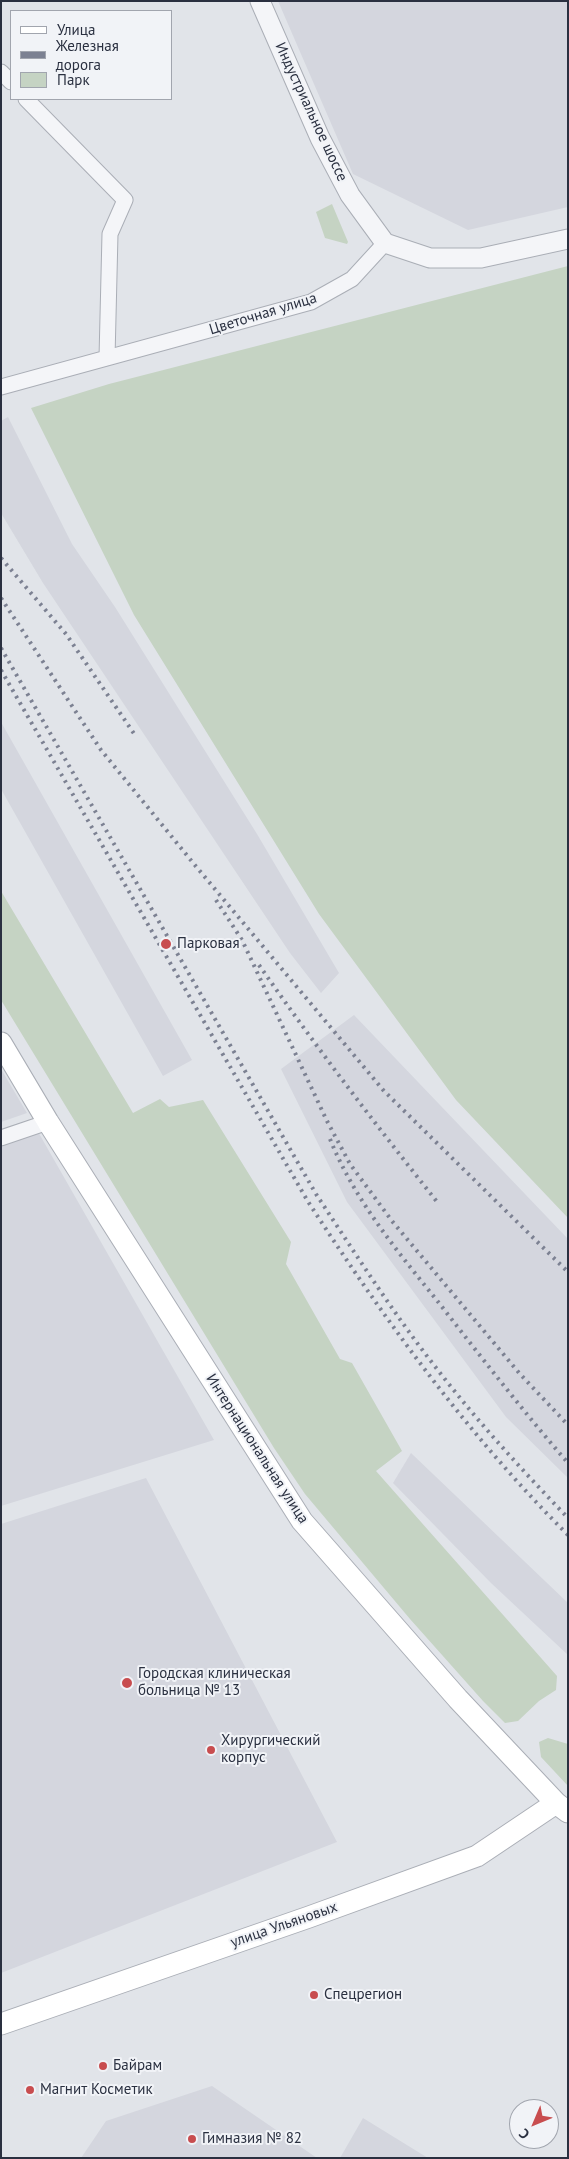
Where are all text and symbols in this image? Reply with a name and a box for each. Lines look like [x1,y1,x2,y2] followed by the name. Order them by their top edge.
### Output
[10,10,172,100] legend
[57,20,95,39] text: Улица
[56,36,119,74] text: Железная дорога
[271,40,351,184] street label: Индустриальное шоссе
[57,70,90,89] text: Парк
[207,289,319,339] street label: Цветочная улица
[177,935,240,953] place label: Парковая
[159,937,173,951] marker: Парковая
[202,1371,312,1527] street label: Интернациональная улица
[138,1665,291,1700] place label: Городская клиническая больница № 13
[120,1676,134,1690] marker: Городская клиническая больница № 13
[221,1732,320,1767] place label: Хирургический корпус
[205,1744,217,1756] marker: Хирургический корпус
[228,1898,340,1952] street label: улица Ульяновых
[324,1986,402,2004] place label: Спецрегион
[308,1989,320,2001] marker: Спецрегион
[113,2057,162,2075] place label: Байрам
[97,2060,109,2072] marker: Байрам
[40,2081,153,2099] place label: Магнит Косметик
[24,2084,36,2096] marker: Магнит Косметик
[509,2099,559,2149] north arrow
[515,2125,533,2143] text: С
[202,2130,302,2148] place label: Гимназия № 82
[186,2133,198,2145] marker: Гимназия № 82

